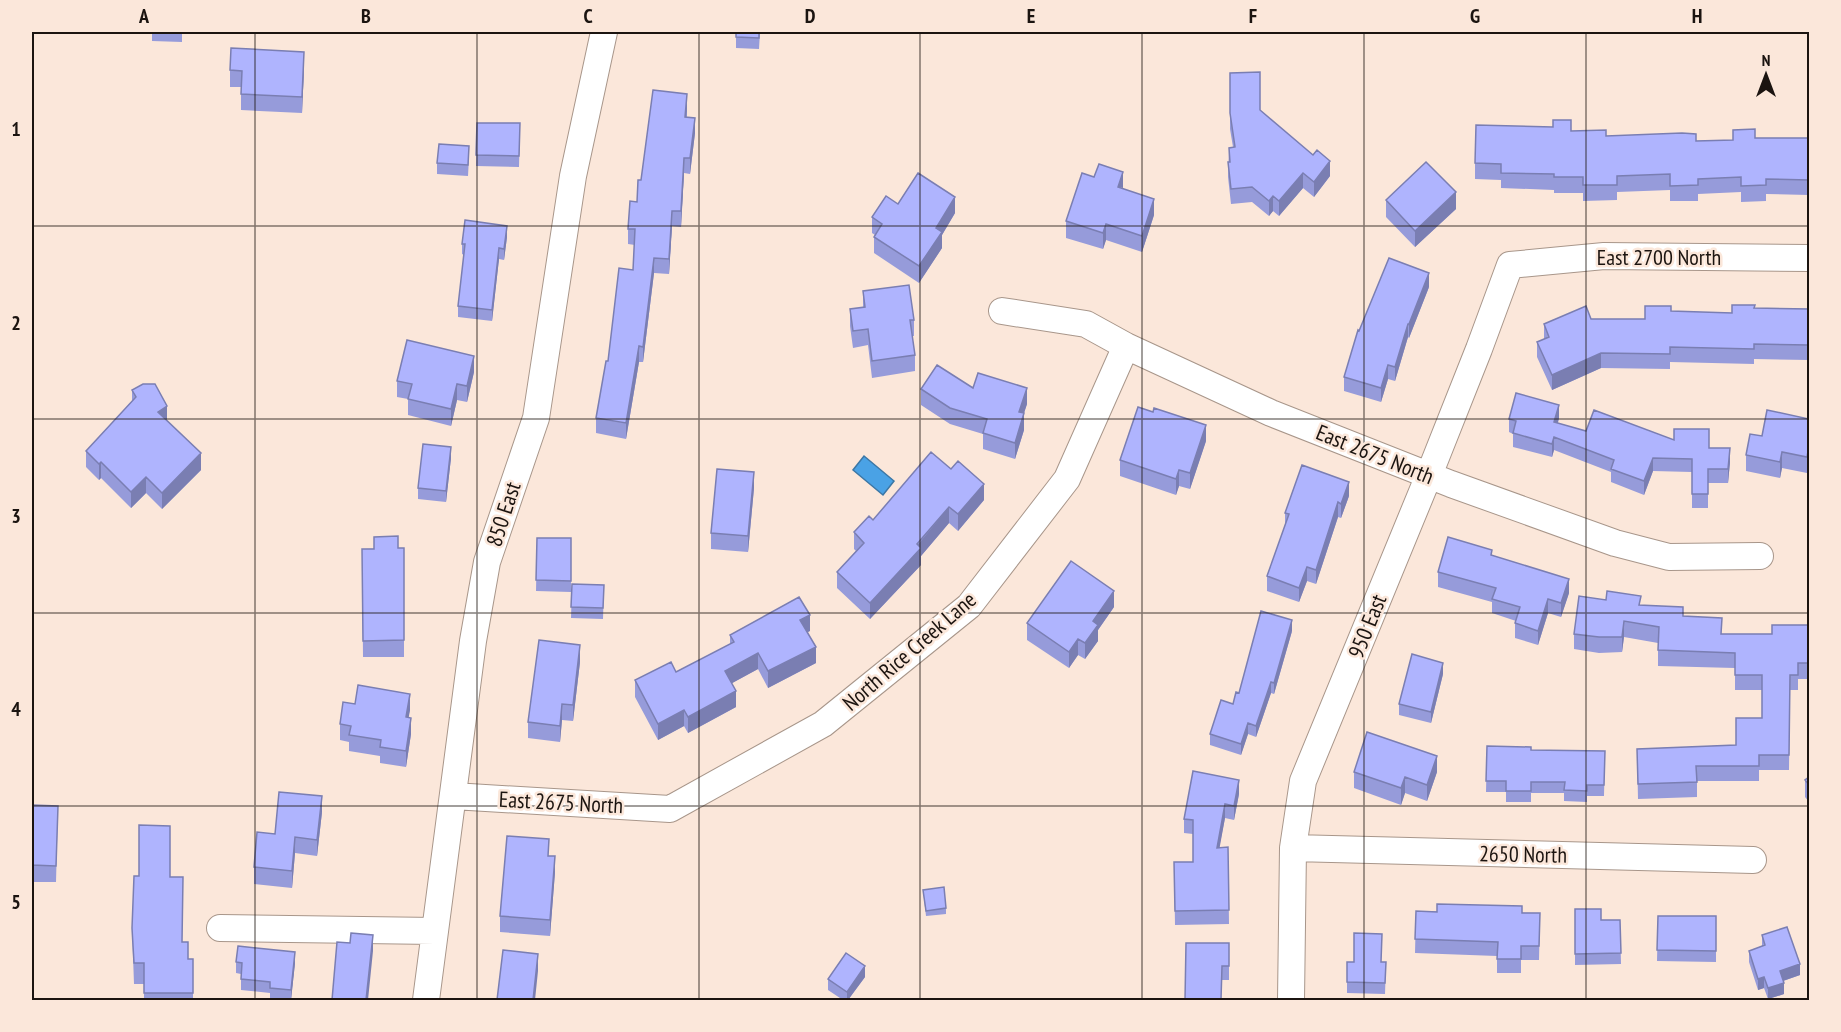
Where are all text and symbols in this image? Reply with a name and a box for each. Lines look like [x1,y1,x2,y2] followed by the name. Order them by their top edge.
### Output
[138,3,150,29] text: A
[361,3,371,29] text: B
[583,3,593,29] text: C
[805,3,816,29] text: D
[1027,3,1035,29] text: E
[1249,3,1257,29] text: F
[1470,3,1480,29] text: G
[1692,3,1702,29] text: H
[1736,45,1796,105] north arrow
[1762,50,1770,70] text: N
[11,116,21,142] text: 1
[1597,243,1721,271] street label: East 2700 North
[11,310,21,336] text: 2
[1312,418,1438,490] street label: East 2675 North
[479,478,527,550] street label: 850 East
[11,503,21,529] text: 3
[837,585,981,717] street label: North Rice Creek Lane
[1342,590,1392,662] street label: 950 East
[11,696,21,722] text: 4
[498,785,624,819] street label: East 2675 North
[1479,839,1567,869] street label: 2650 North
[11,889,21,915] text: 5

